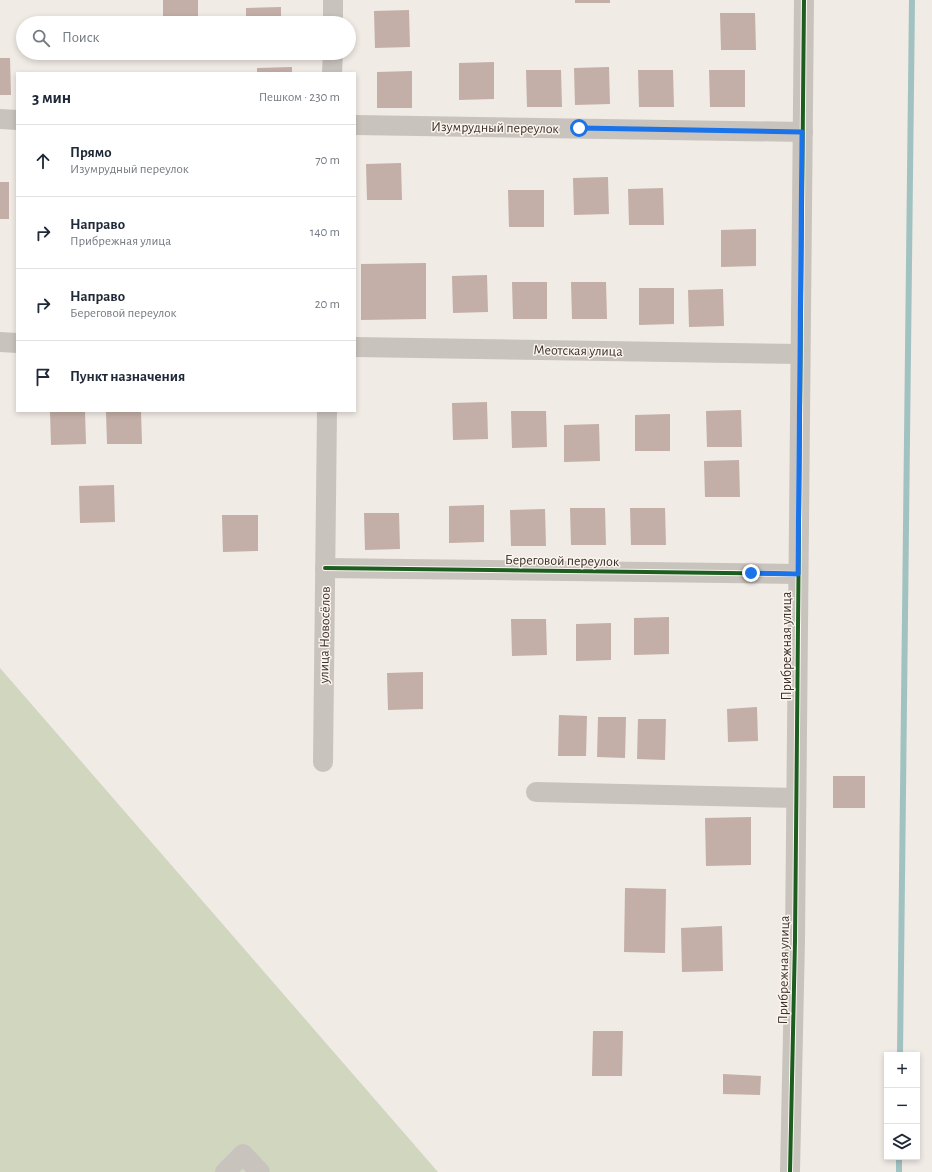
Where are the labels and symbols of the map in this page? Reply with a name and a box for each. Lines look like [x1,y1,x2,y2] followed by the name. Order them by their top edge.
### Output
[570,119,588,137] route start
[431,120,560,136] street label: Изумрудный переулок
[533,343,623,359] street label: Меотская улица
[505,553,620,569] street label: Береговой переулок
[742,564,760,582] route end
[317,586,333,685] street label: улица Новосёлов
[780,591,794,701] street label: Прибрежная улица
[776,915,792,1025] street label: Прибрежная улица

